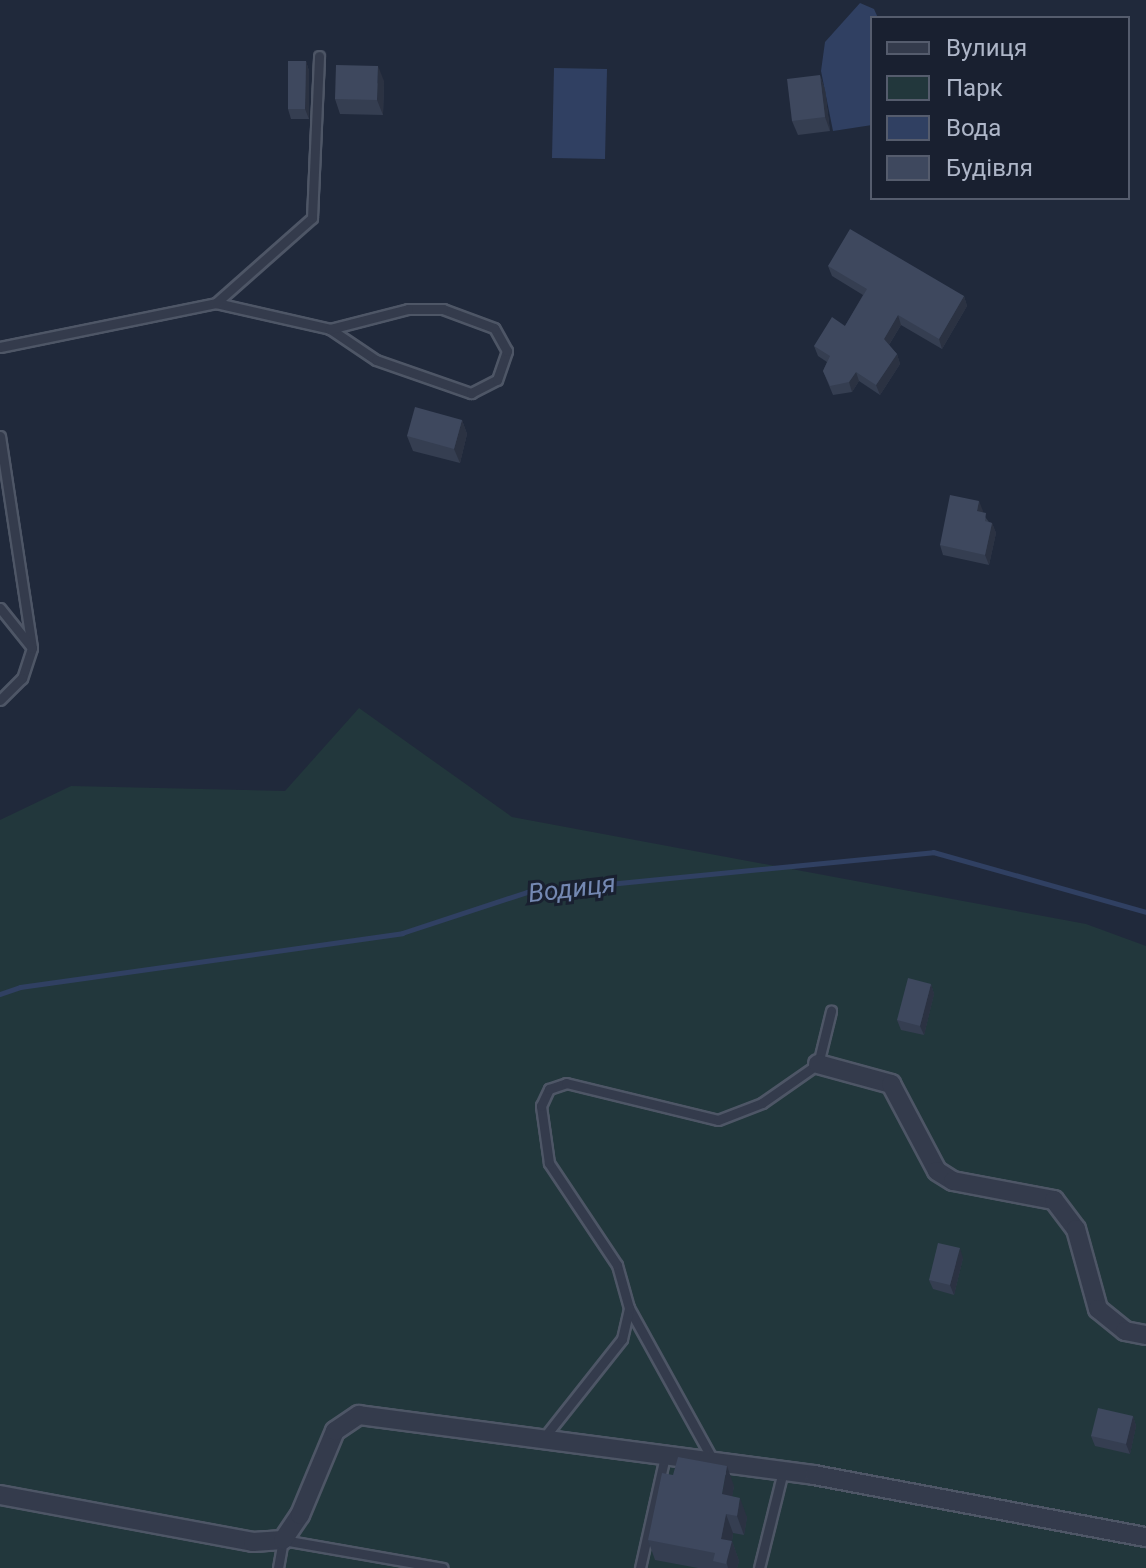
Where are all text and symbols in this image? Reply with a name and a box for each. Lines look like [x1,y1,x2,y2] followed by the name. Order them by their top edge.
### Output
[870,16,1130,200] legend
[946,34,1027,62] text: Вулиця
[946,74,1003,102] text: Парк
[946,114,1001,142] text: Вода
[946,154,1033,182] text: Будівля
[526,868,618,910] water label: Водиця

